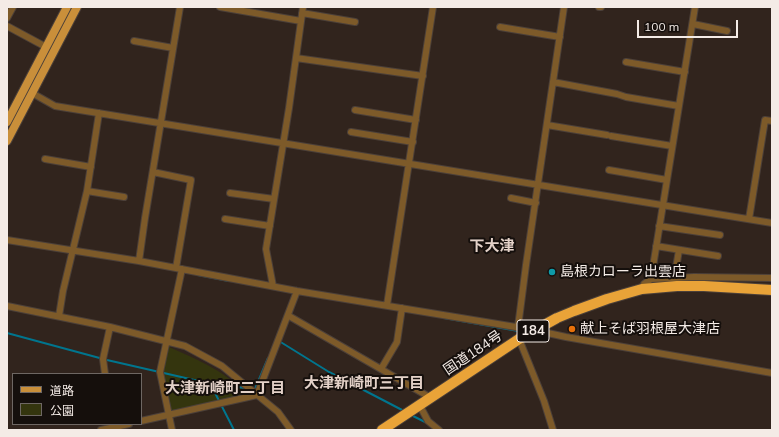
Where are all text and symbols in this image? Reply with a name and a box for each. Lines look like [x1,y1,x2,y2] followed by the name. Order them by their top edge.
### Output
[639,12,740,38] scale bar
[644,19,679,34] text: 100 m
[470,237,514,255] district label: 下大津
[560,264,686,280] place label: 島根カローラ出雲店
[547,267,557,277] marker: 島根カローラ出雲店
[517,320,549,342] road number: 184
[580,321,720,337] place label: 献上そば羽根屋大津店
[567,324,577,334] marker: 献上そば羽根屋大津店
[440,327,506,379] street label: 国道184号
[12,373,142,425] legend
[304,374,424,392] district label: 大津新崎町三丁目
[165,379,285,397] district label: 大津新崎町二丁目
[50,383,74,398] text: 道路
[50,403,74,418] text: 公園

